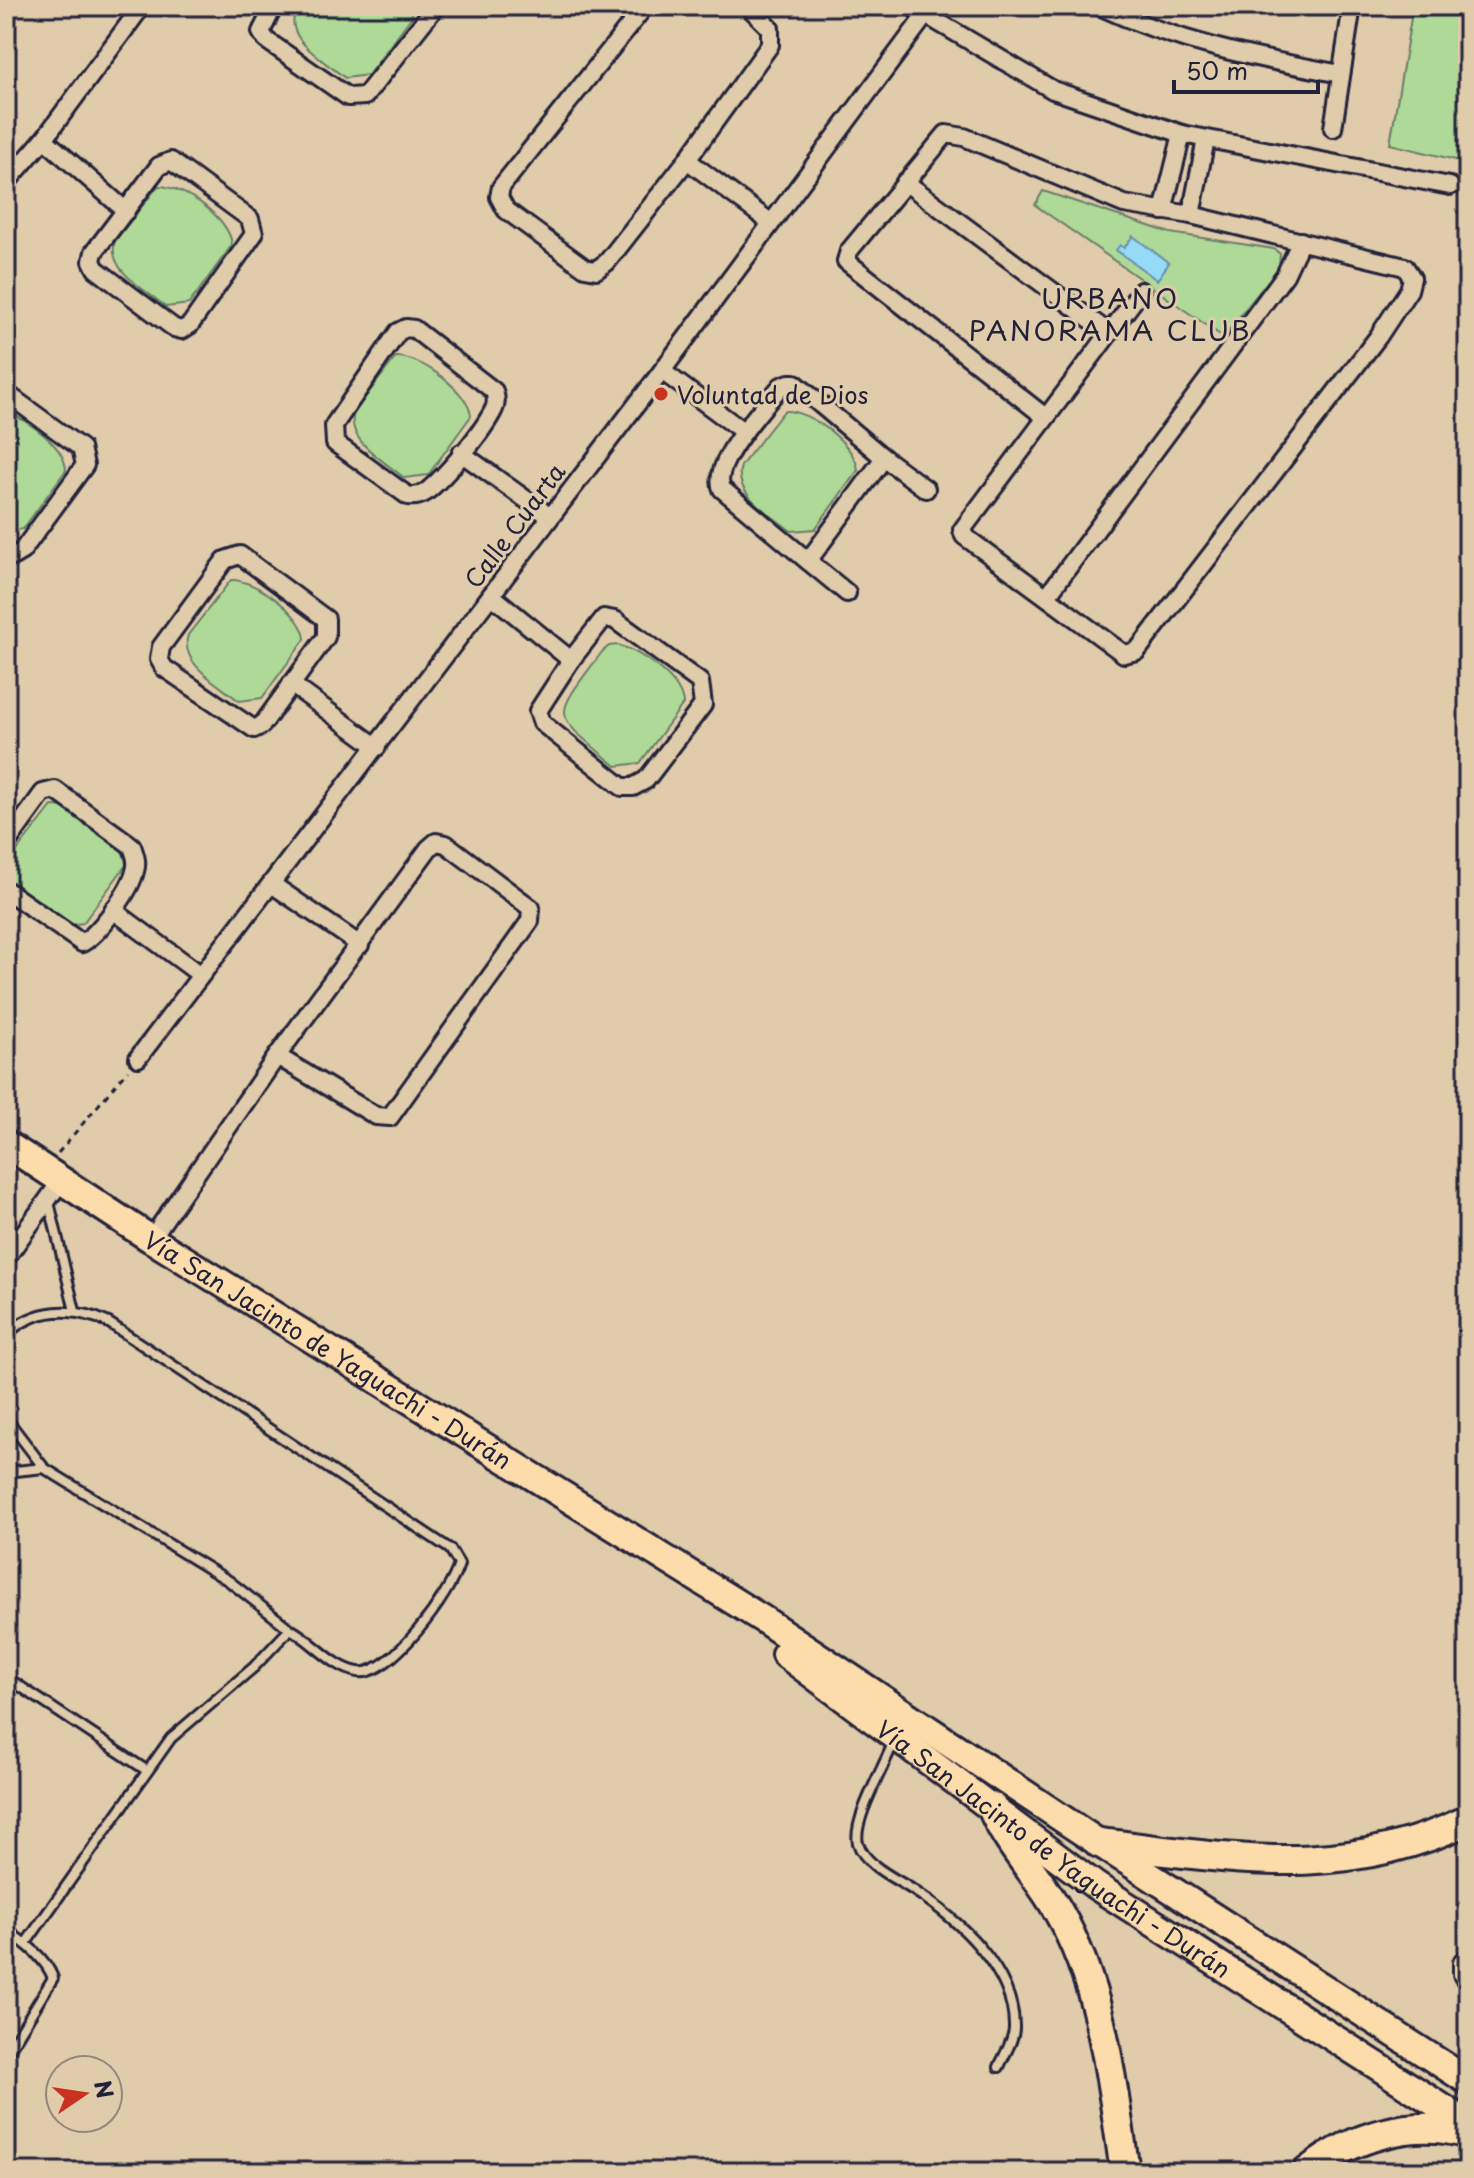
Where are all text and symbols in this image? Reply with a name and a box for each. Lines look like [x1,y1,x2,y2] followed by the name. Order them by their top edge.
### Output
[1174,44,1318,94] scale bar
[1186,52,1248,88] text: 50 m
[968,276,1252,351] district label: URBANO PANORAMA CLUB
[677,376,868,412] place label: Voluntad de Dios
[652,385,670,403] marker: Voluntad de Dios
[455,455,573,595] street label: Calle Cuarta
[137,1221,519,1477] street label: Vía San Jacinto de Yaguachi - Durán
[869,1710,1238,1986] street label: Vía San Jacinto de Yaguachi - Durán
[44,2054,124,2134] north arrow
[87,2077,123,2101] text: N

